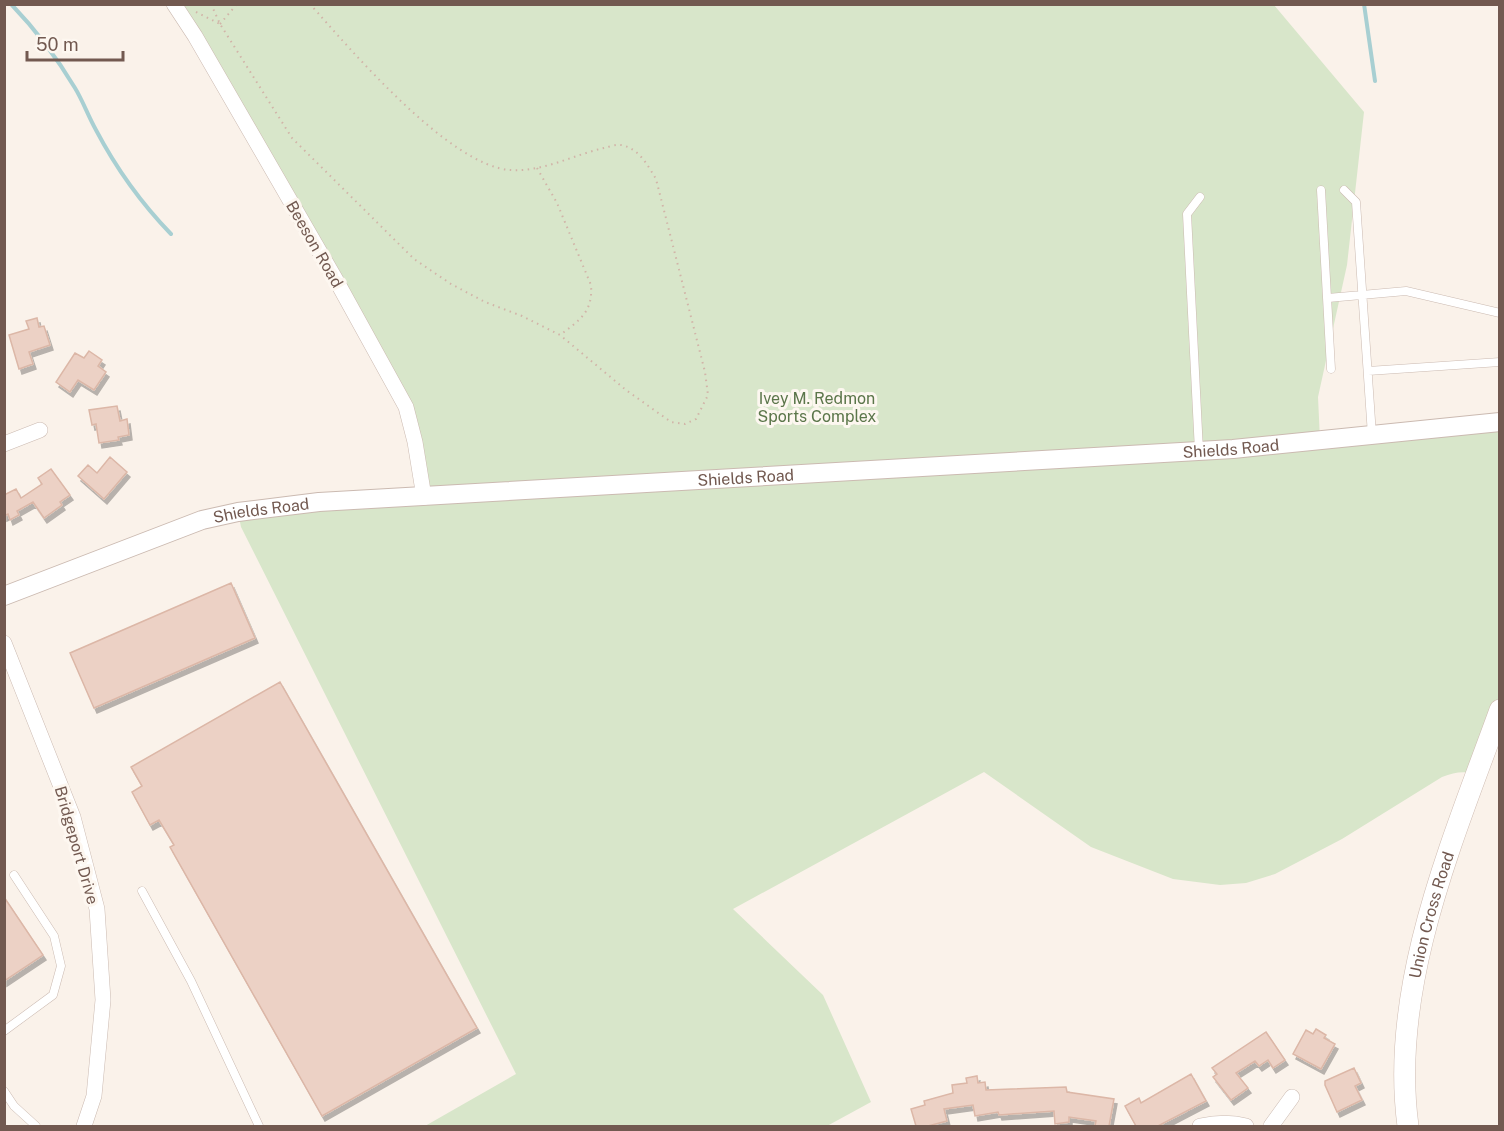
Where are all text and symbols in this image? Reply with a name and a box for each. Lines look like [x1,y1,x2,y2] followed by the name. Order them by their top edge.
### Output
[27,24,123,62] scale bar
[36,34,79,55] text: 50 m
[282,197,347,291] street label: Beeson Road
[758,389,876,426] park label: Ivey M. Redmon Sports Complex
[1182,435,1280,462] street label: Shields Road
[697,465,795,490] street label: Shields Road
[211,494,310,527] street label: Shields Road
[51,784,102,906] street label: Bridgeport Drive
[1405,849,1458,980] street label: Union Cross Road

